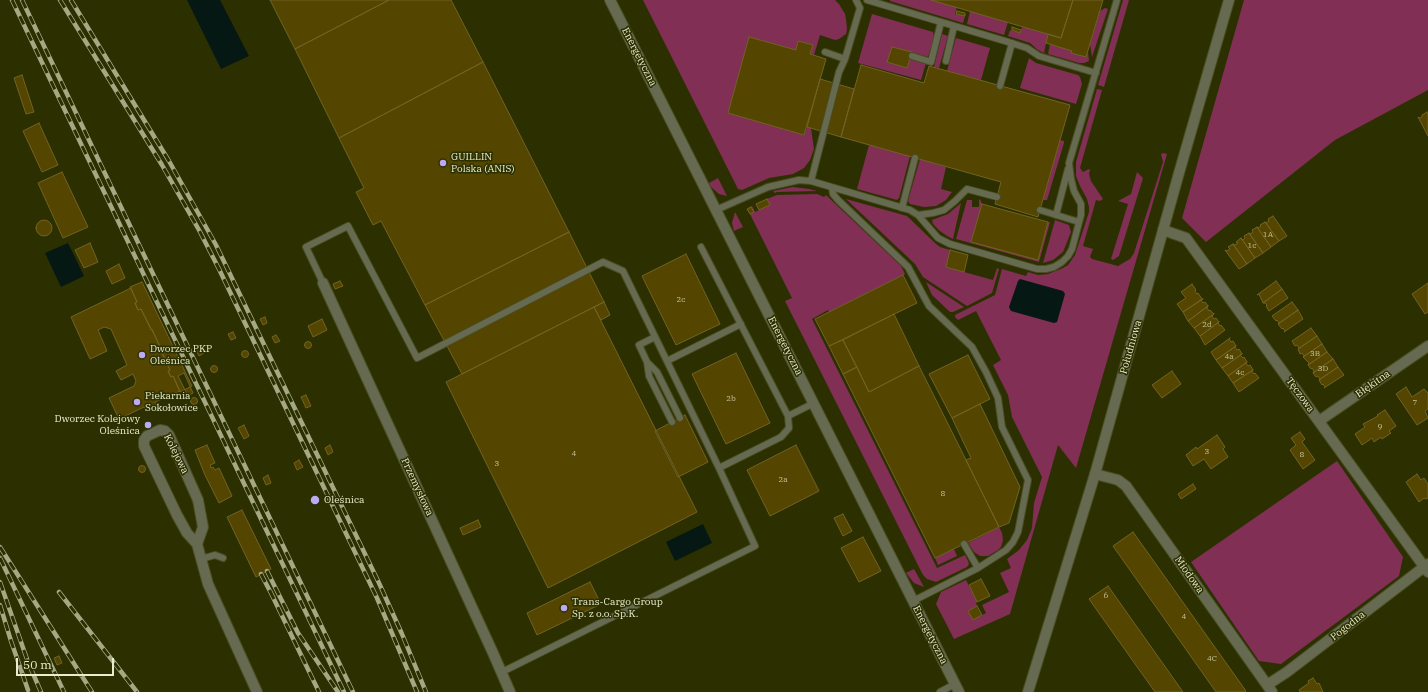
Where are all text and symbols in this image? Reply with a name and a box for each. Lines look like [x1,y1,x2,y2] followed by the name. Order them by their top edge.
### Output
[619,26,659,88] street label: Energetyczna
[451,151,515,174] place label: GUILLIN Polska (ANIS)
[438,158,448,168] marker: GUILLIN Polska (ANIS)
[1263,230,1273,240] house number: 1A
[1248,241,1256,251] house number: 1c
[677,295,685,305] house number: 2c
[765,315,805,377] street label: Energetyczna
[1118,319,1144,375] street label: Południowa
[1202,320,1212,330] house number: 2d
[150,343,212,366] place label: Dworzec PKP Oleśnica
[1310,349,1320,359] house number: 3B
[137,350,147,360] marker: Dworzec PKP Oleśnica
[1224,352,1234,362] house number: 4a
[1318,364,1328,374] house number: 3D
[1236,368,1244,378] house number: 4c
[1353,368,1393,400] street label: Błękitna
[1283,375,1317,415] street label: Tęczowa
[145,390,198,414] place label: Piekarnia Sokołowice
[726,394,736,404] house number: 2b
[132,397,142,407] marker: Piekarnia Sokołowice
[1413,398,1417,408] house number: 7
[55,413,140,436] place label: Dworzec Kolejowy Oleśnica
[143,420,153,430] marker: Dworzec Kolejowy Oleśnica
[1378,422,1382,432] house number: 9
[161,432,191,476] street label: Kolejowa
[1205,447,1209,457] house number: 3
[572,449,576,459] house number: 4
[1300,450,1304,460] house number: 8
[398,456,436,518] street label: Przemysłowa
[495,459,499,469] house number: 3
[778,475,788,485] house number: 2a
[941,489,945,499] house number: 8
[309,494,321,506] marker: Oleśnica
[324,494,365,506] place label: Oleśnica
[1172,554,1206,596] street label: Miodowa
[1104,591,1108,601] house number: 6
[572,596,663,620] place label: Trans-Cargo Group Sp. z o.o. Sp.K.
[559,603,569,613] marker: Trans-Cargo Group Sp. z o.o. Sp.K.
[910,604,950,666] street label: Energetyczna
[1328,609,1368,643] street label: Pogodna
[1182,612,1186,622] house number: 4
[18,650,116,676] scale bar
[1207,654,1217,664] house number: 4C
[23,657,52,672] text: 50 m

